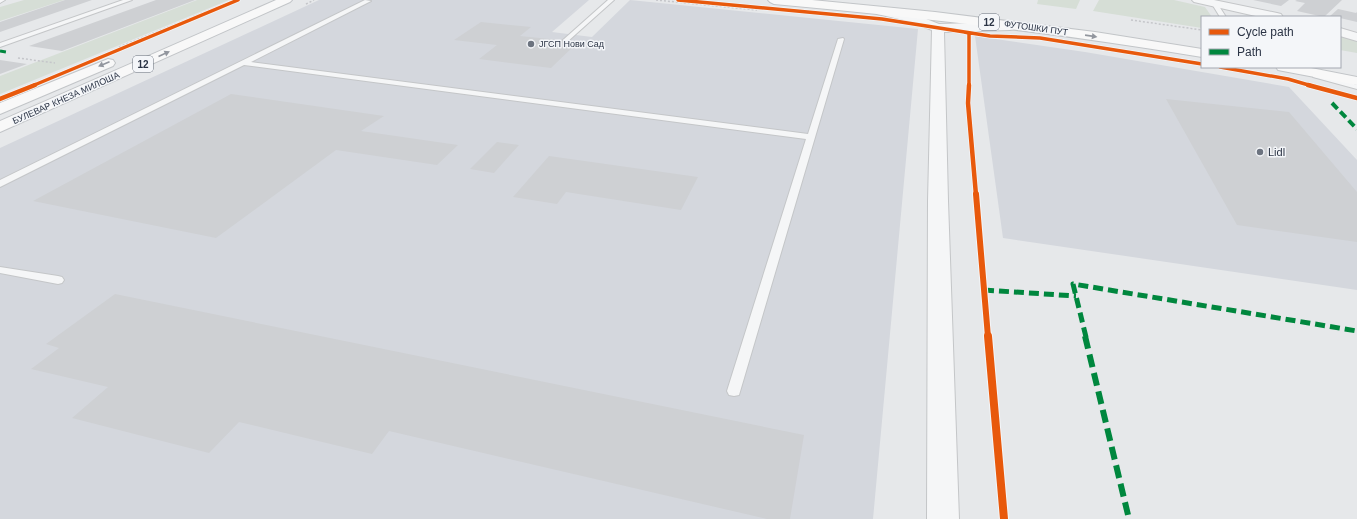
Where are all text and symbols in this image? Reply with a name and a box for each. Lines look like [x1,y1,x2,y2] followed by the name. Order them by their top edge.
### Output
[979,14,999,30] road number: 12
[1201,16,1341,68] legend
[1003,19,1069,38] street label: ФУТОШКИ ПУТ
[1237,25,1294,39] text: Cycle path
[1085,33,1097,39] one-way arrow
[526,39,536,49] marker: ЈГСП Нови Сад
[539,39,605,49] place label: ЈГСП Нови Сад
[1237,45,1262,59] text: Path
[158,51,170,57] one-way arrow
[133,56,153,72] road number: 12
[98,62,110,68] one-way arrow
[11,70,121,126] street label: БУЛЕВАР КНЕЗА МИЛОША
[1268,146,1285,158] place label: Lidl
[1255,147,1265,157] marker: Lidl

